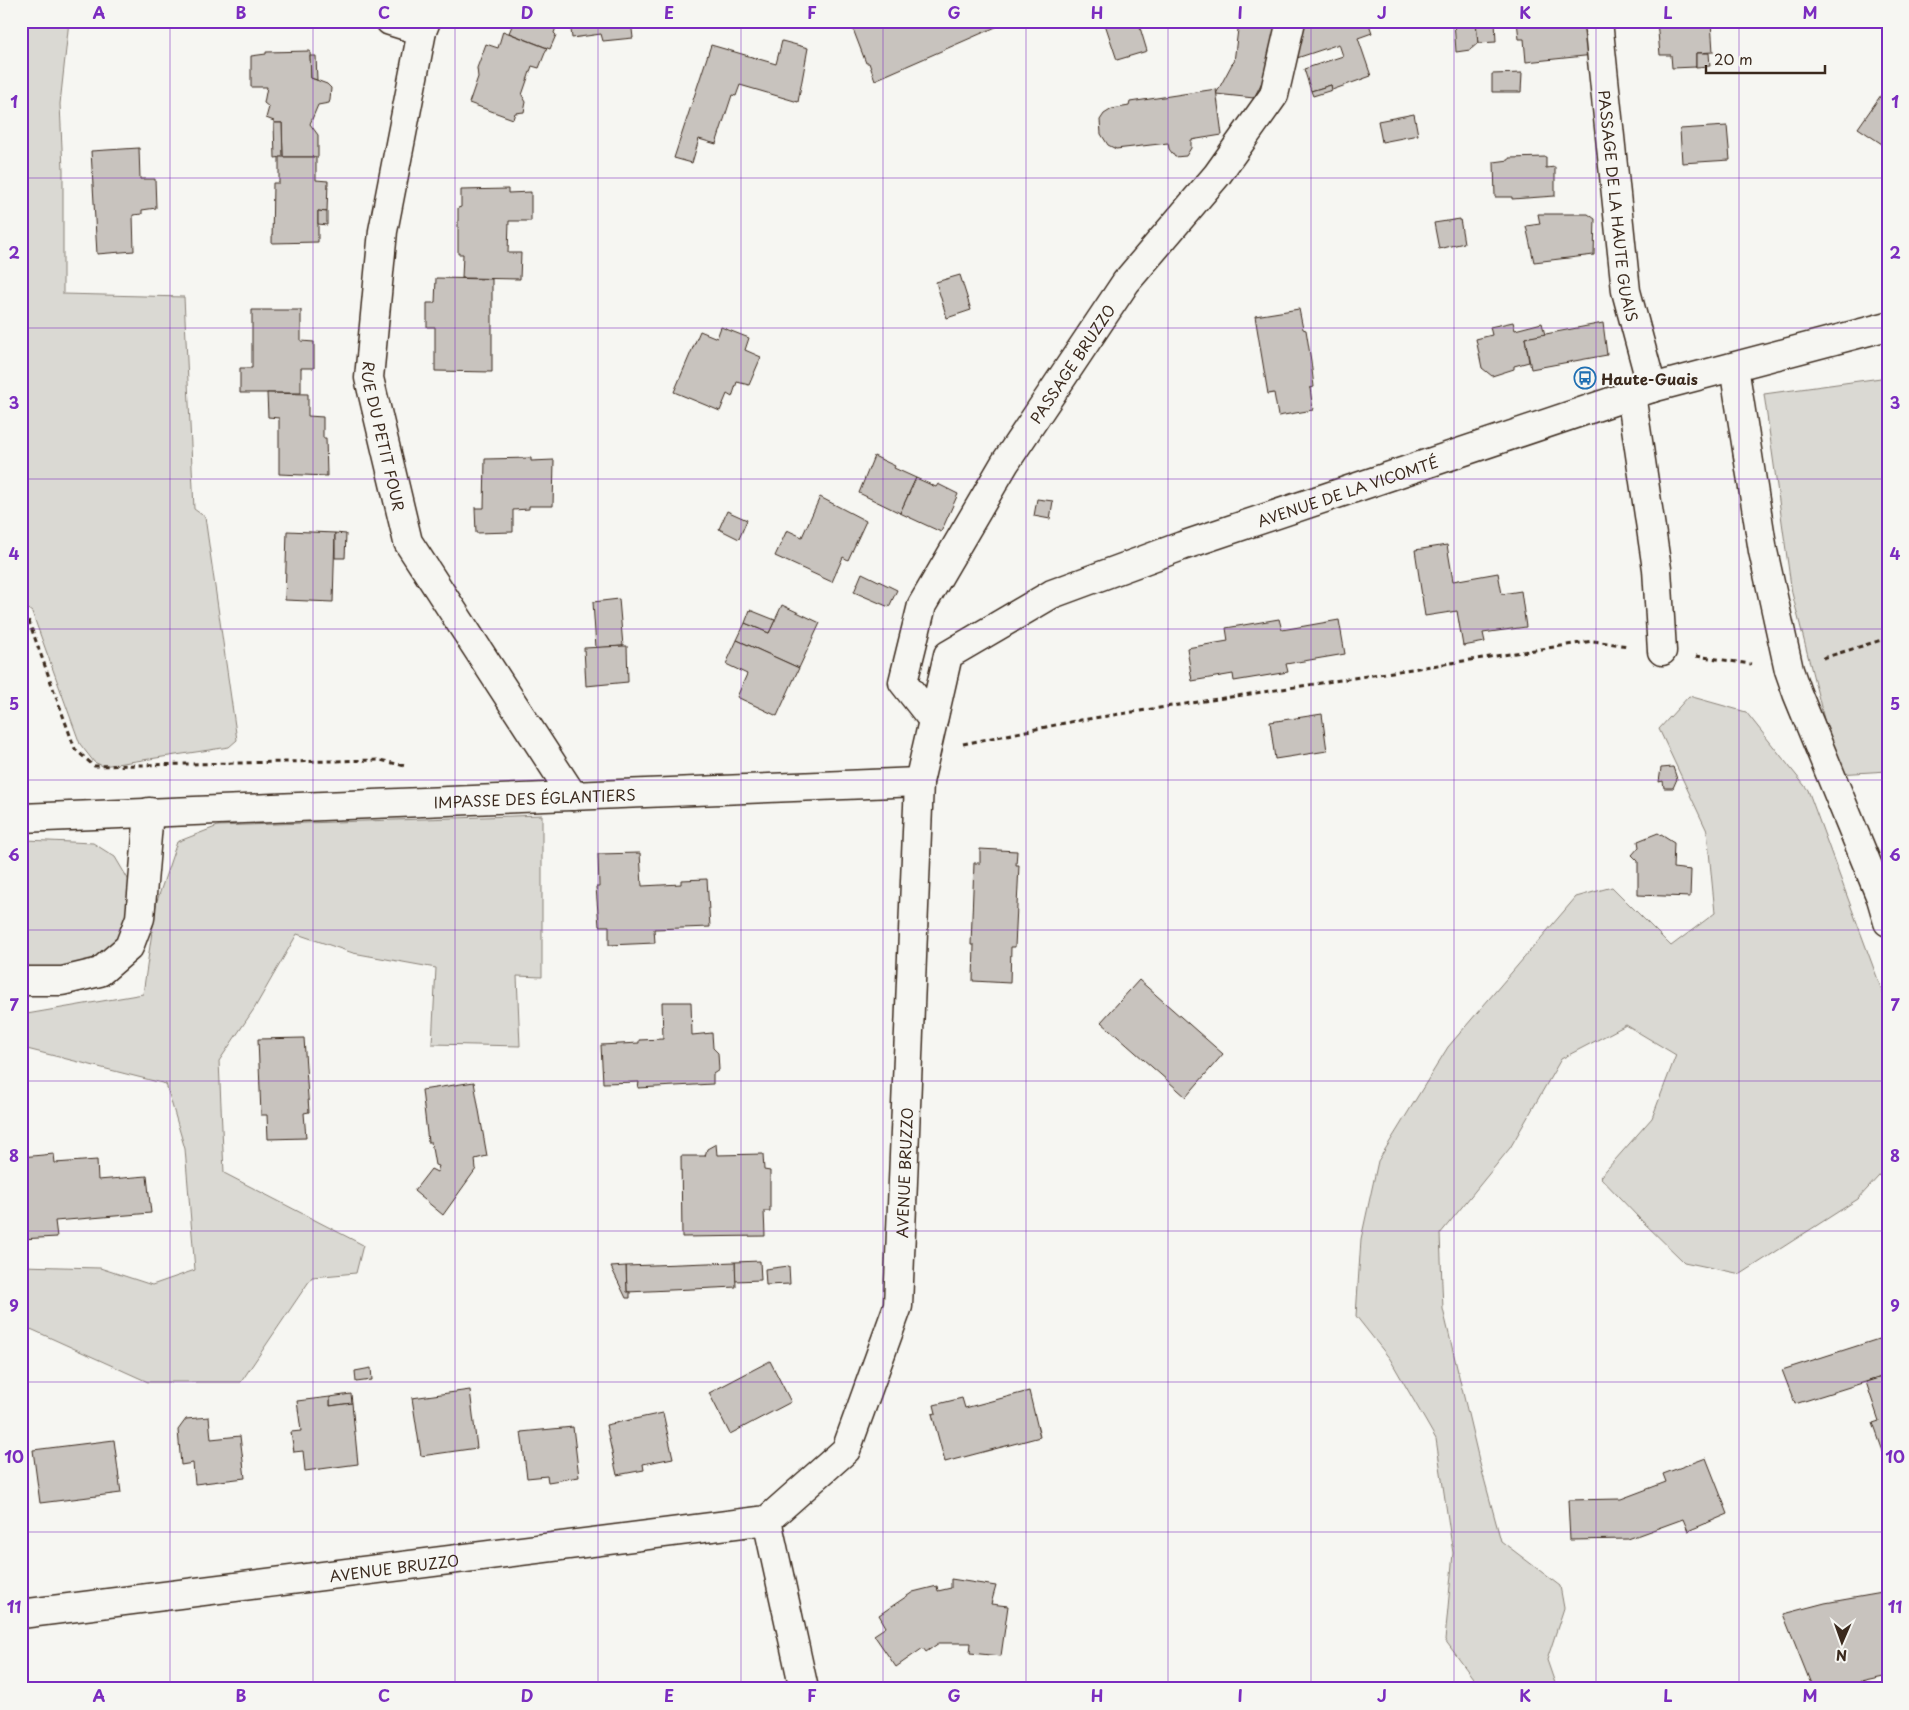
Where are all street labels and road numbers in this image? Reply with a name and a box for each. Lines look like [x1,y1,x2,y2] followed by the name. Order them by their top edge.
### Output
[1594,89,1645,324] street label: PASSAGE DE LA HAUTE GUAIS
[1023,299,1120,428] street label: PASSAGE BRUZZO
[357,360,412,513] street label: RUE DU PETIT FOUR
[1254,449,1441,532] street label: AVENUE DE LA VICOMTÉ
[433,782,636,813] street label: IMPASSE DES ÉGLANTIERS
[889,1107,917,1238] street label: AVENUE BRUZZO
[328,1547,460,1587] street label: AVENUE BRUZZO

